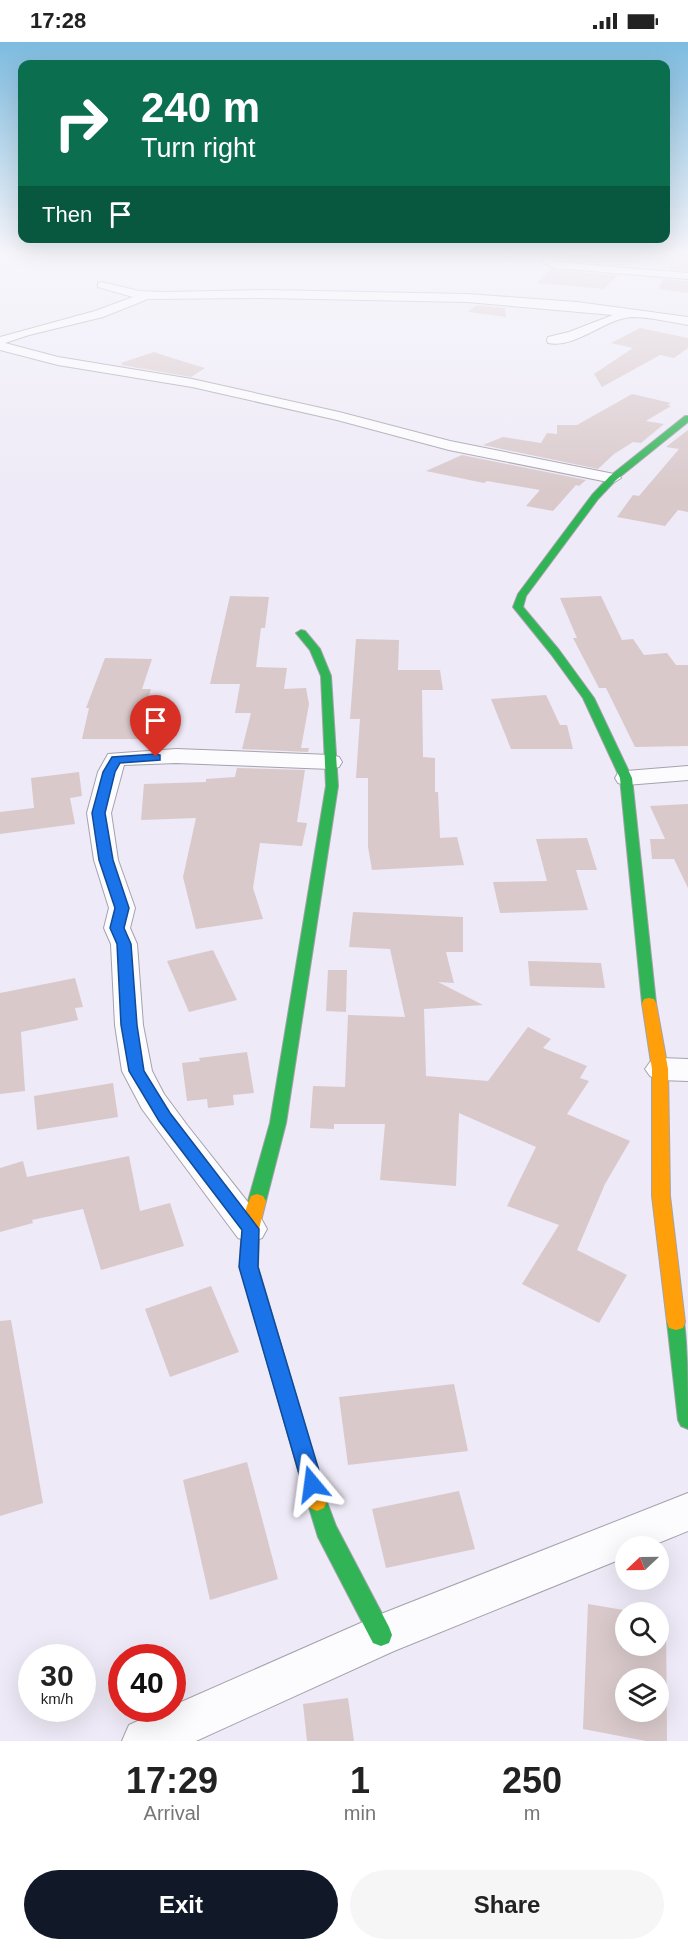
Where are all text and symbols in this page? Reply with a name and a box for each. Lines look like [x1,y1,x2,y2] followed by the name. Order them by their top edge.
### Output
[30,8,86,33] text: 17:28
[42,84,120,162] icon: right
[141,84,260,131] text: 240 m
[141,133,256,163] text: Turn right
[104,198,137,231] icon: arrive
[42,202,92,227] text: Then
[130,695,181,757] pin
[139,704,172,737] icon: arrive
[280,1452,344,1516] position arrow
[615,1536,669,1590] north arrow
[615,1536,669,1722] map controls
[615,1602,669,1656] button: search
[108,1644,186,1722] speed limit sign: 40
[40,1659,74,1692] text: 30
[615,1668,669,1722] button: layers
[41,1690,73,1707] text: km/h
[126,1760,218,1801] text: 17:29
[350,1760,370,1801] text: 1
[502,1760,562,1801] text: 250
[144,1802,200,1824] text: Arrival
[344,1802,376,1824] text: min
[524,1802,540,1824] text: m
[24,1870,338,1939] button: Exit
[350,1870,664,1939] button: Share

